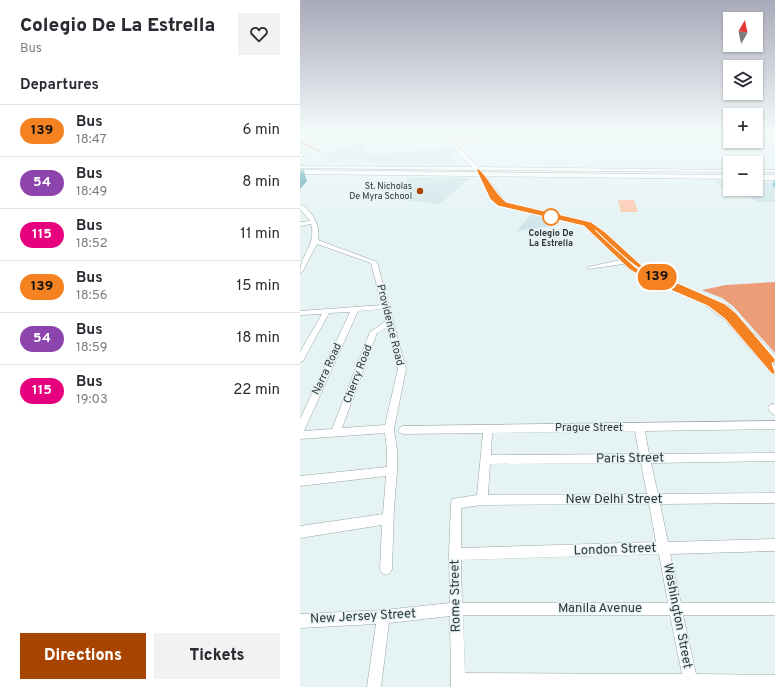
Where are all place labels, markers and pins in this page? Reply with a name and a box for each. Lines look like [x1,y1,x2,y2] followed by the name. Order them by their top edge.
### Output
[349,181,412,202] place label: St. Nicholas De Myra School
[415,186,425,196] marker: St. Nicholas De Myra School
[542,208,560,226] marker: Colegio De La Estrella
[529,228,573,249] place label: Colegio De La Estrella

